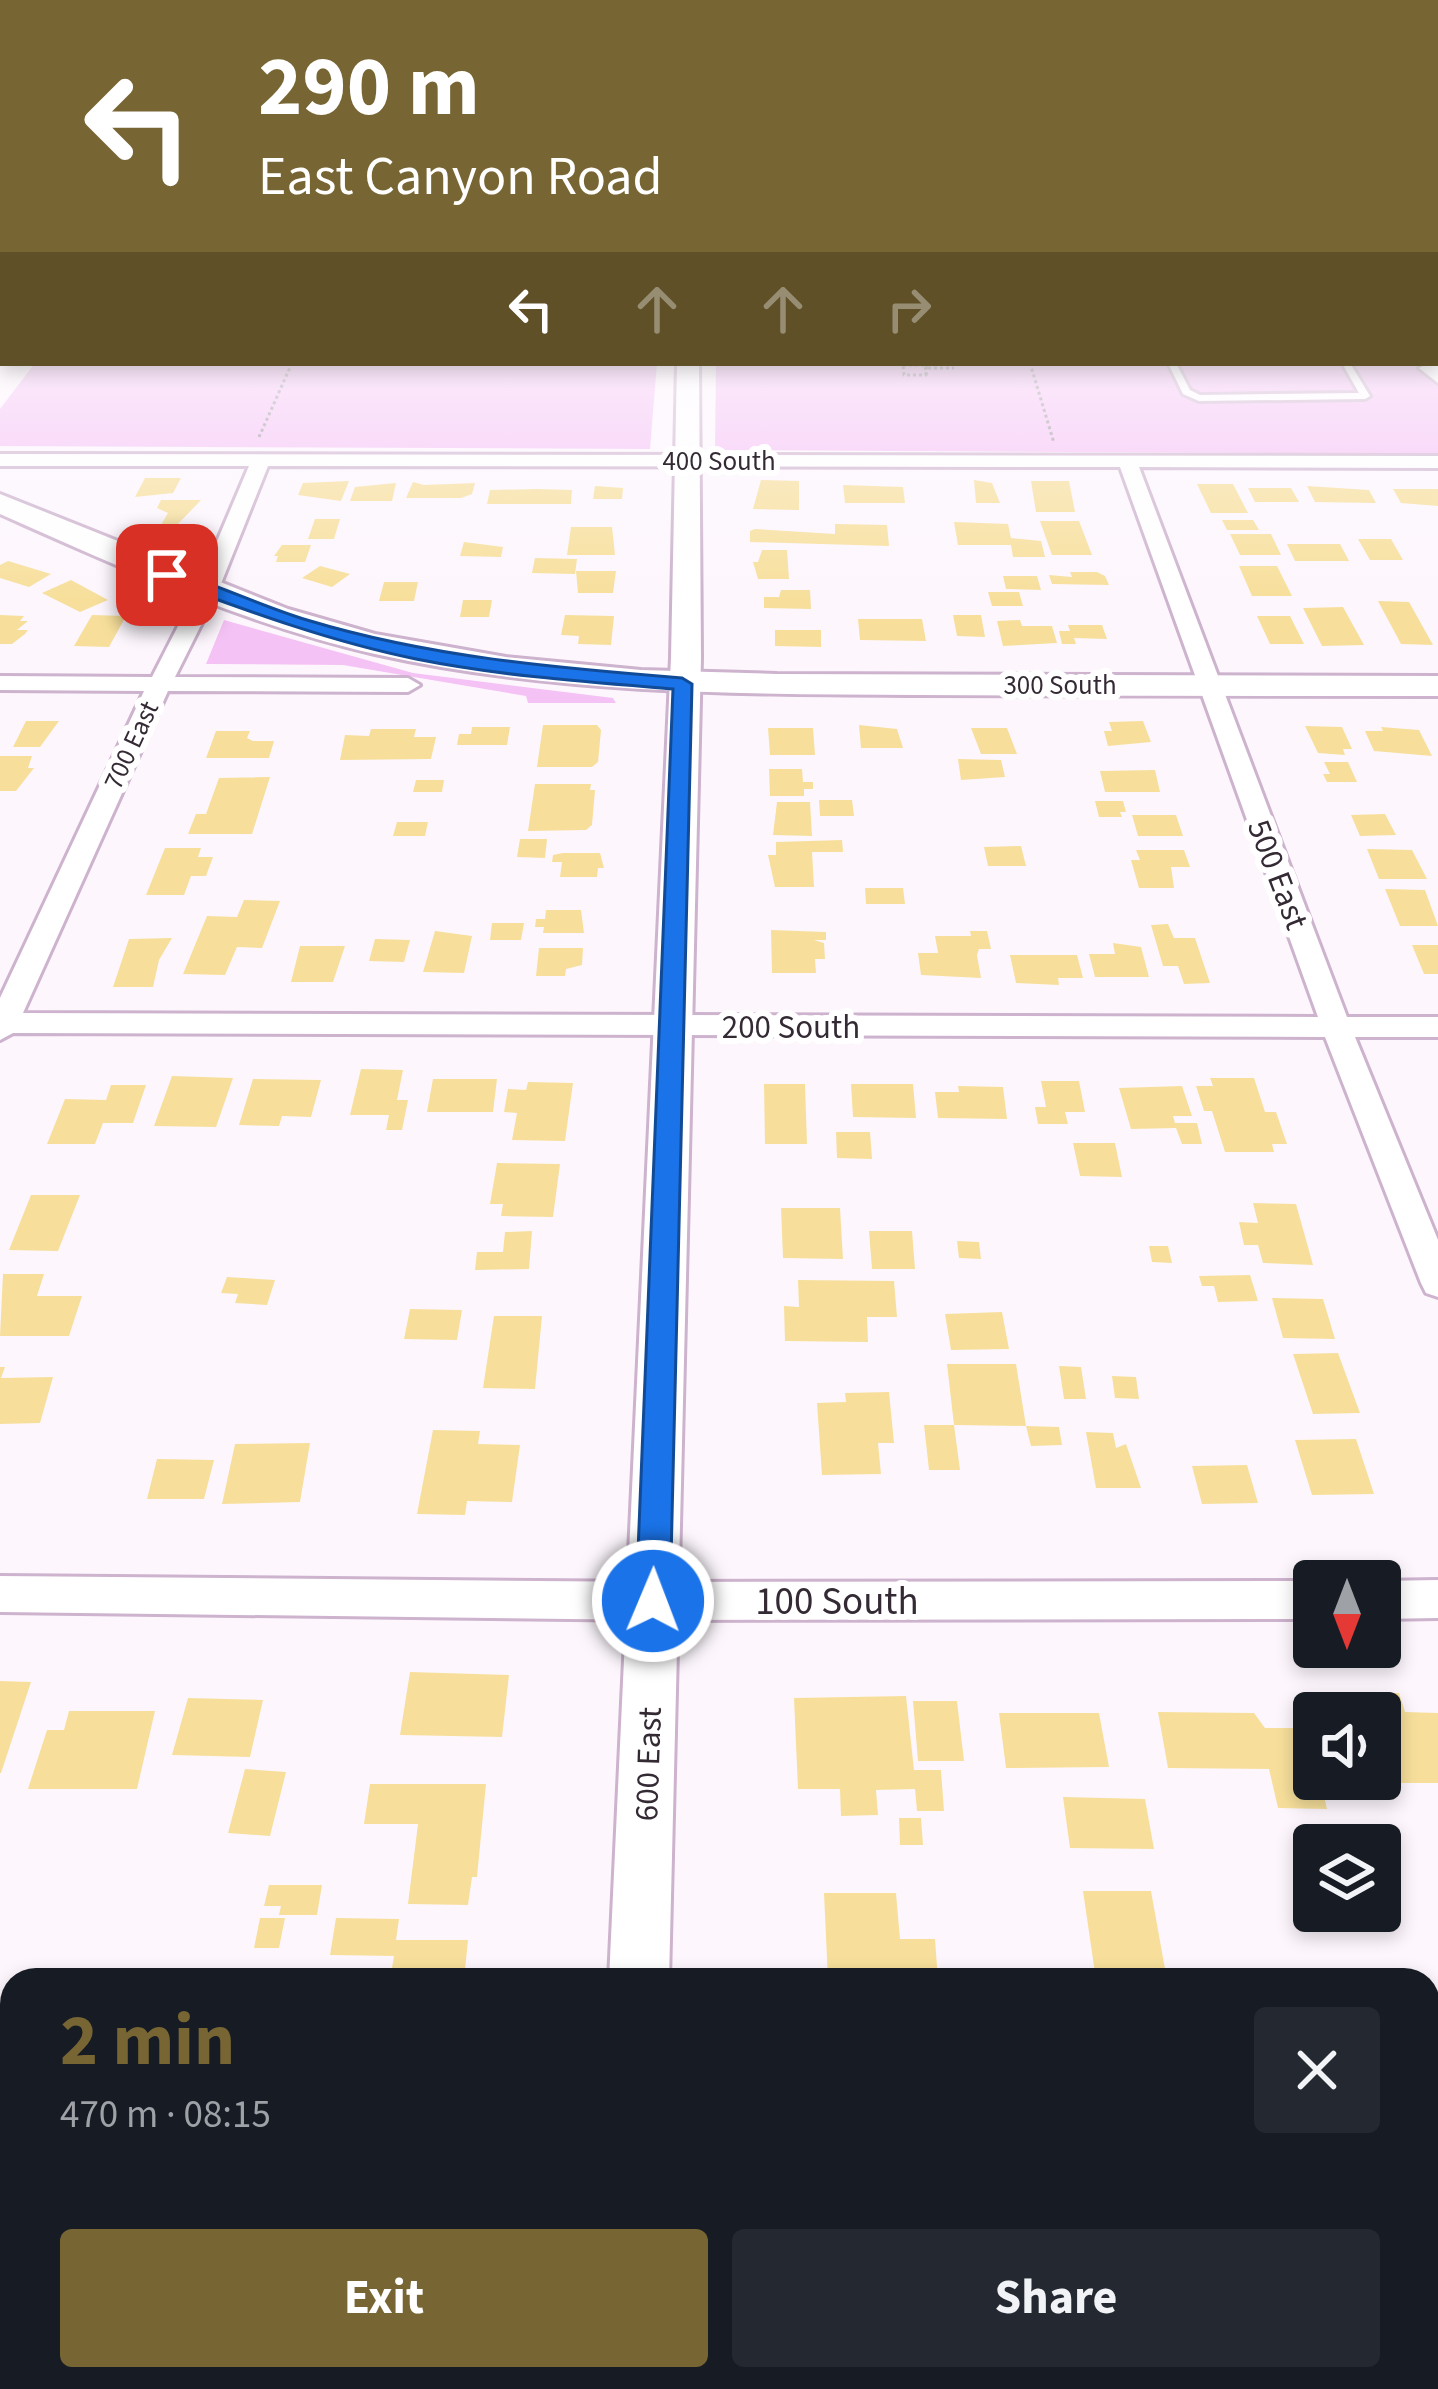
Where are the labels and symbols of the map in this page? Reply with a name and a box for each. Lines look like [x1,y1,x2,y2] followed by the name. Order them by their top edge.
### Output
[662,442,776,481] street label: 400 South
[116,524,218,626] pin
[1003,666,1117,705] street label: 300 South
[94,695,169,796] street label: 700 East
[1235,813,1320,936] street label: 500 East
[722,1004,860,1051] street label: 200 South
[590,1538,716,1664] position arrow
[1293,1560,1401,1668] north arrow
[755,1574,919,1630] street label: 100 South
[623,1706,674,1822] street label: 600 East

